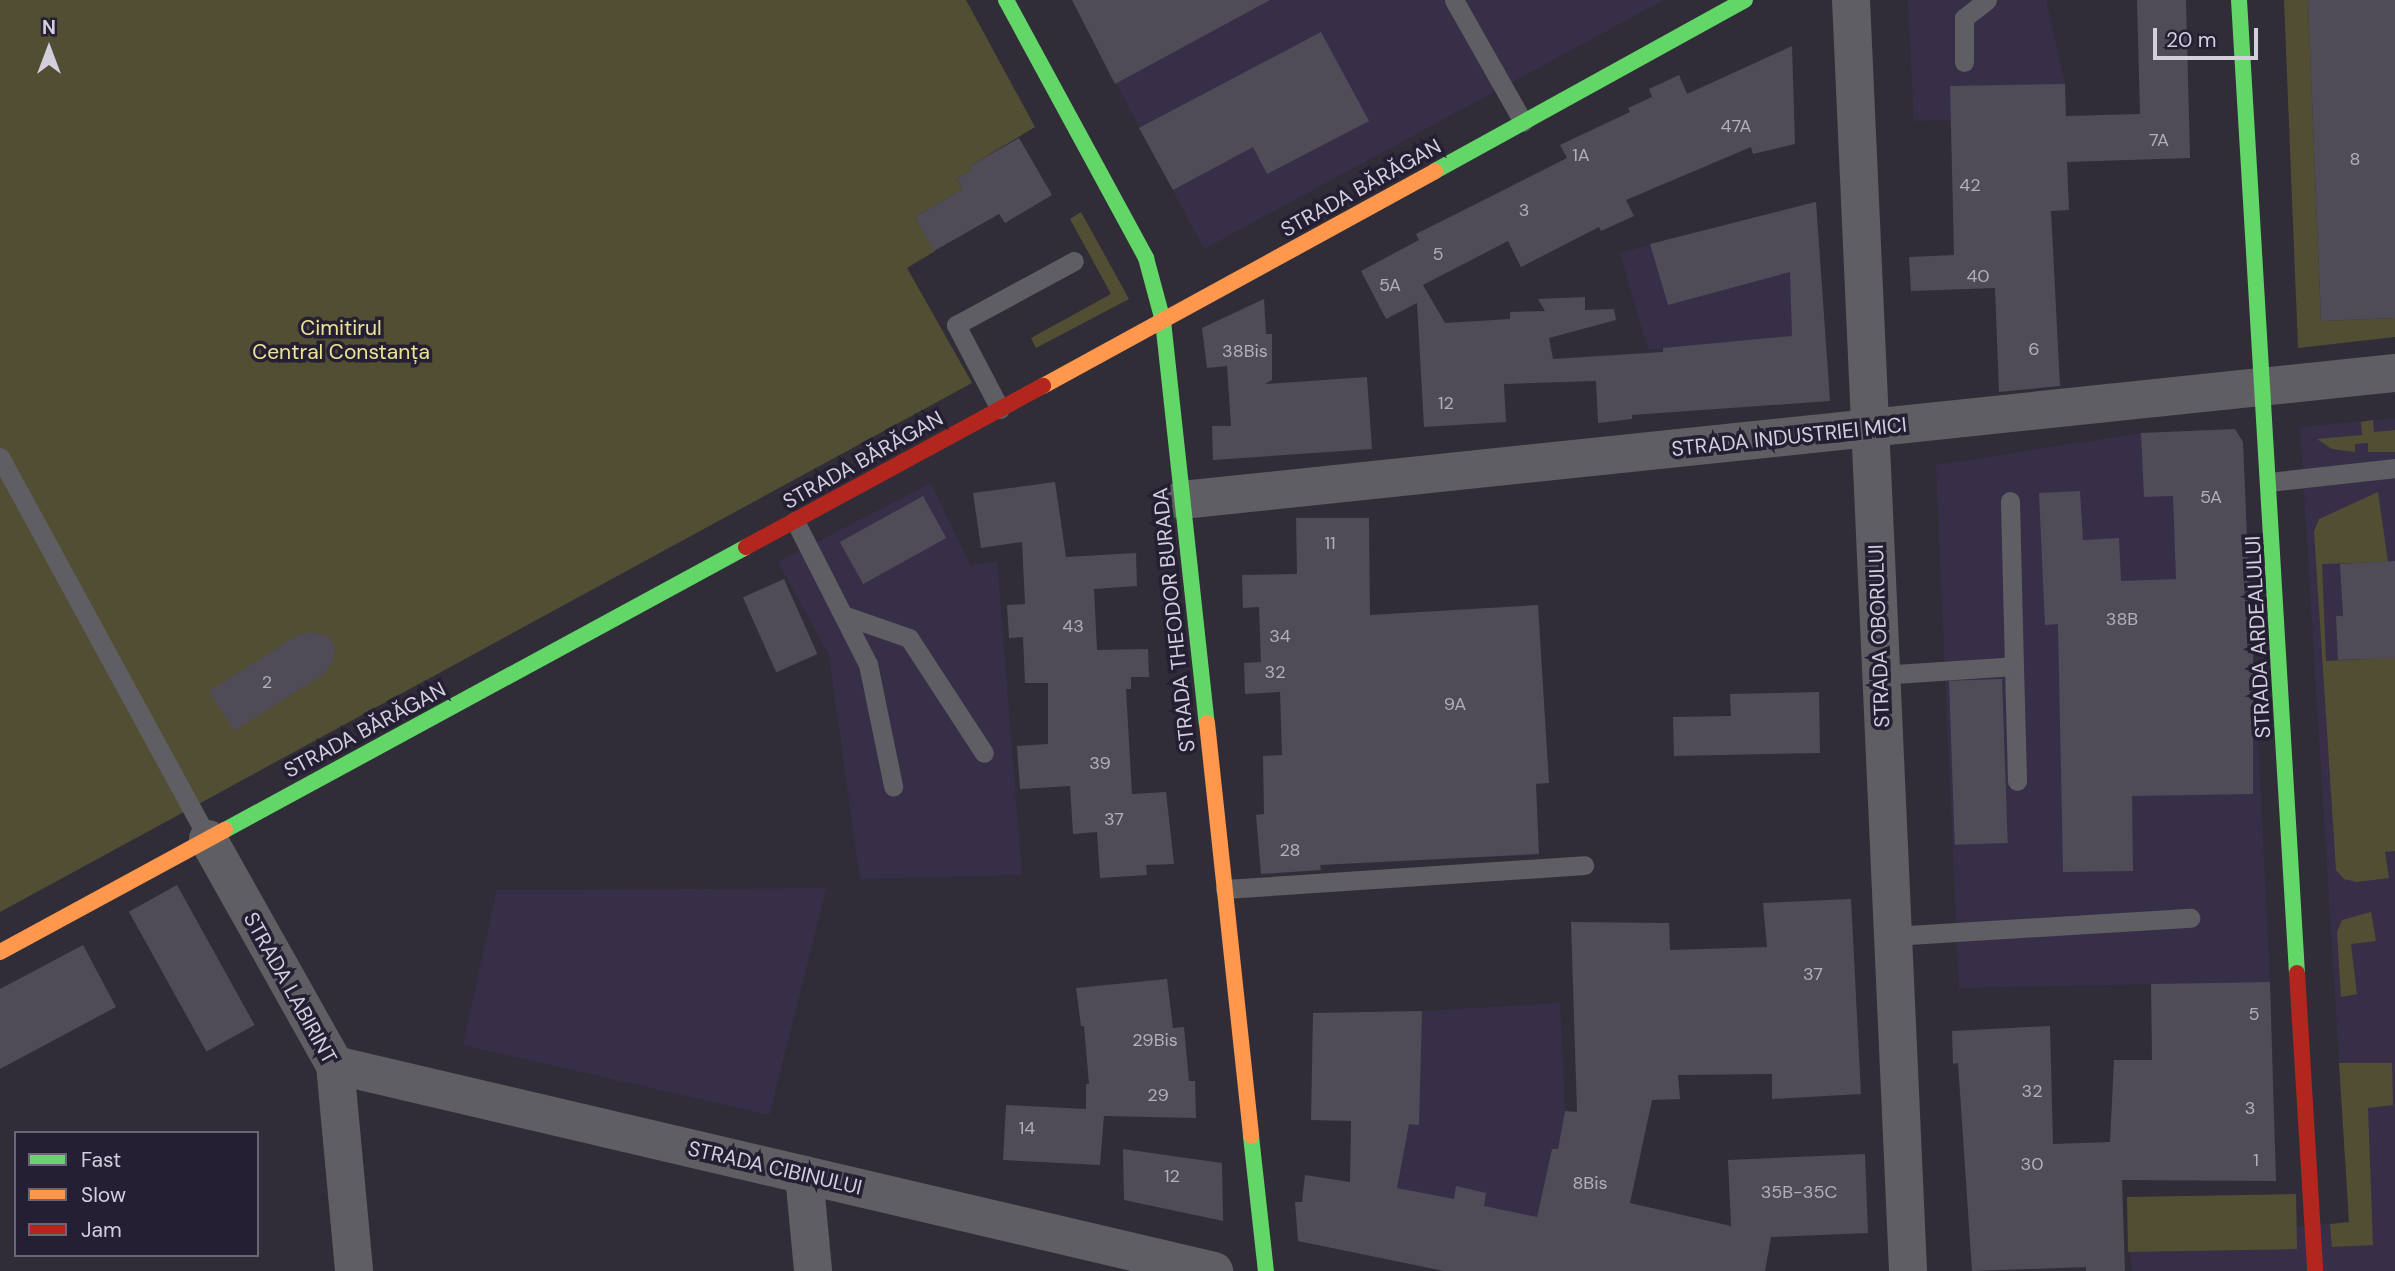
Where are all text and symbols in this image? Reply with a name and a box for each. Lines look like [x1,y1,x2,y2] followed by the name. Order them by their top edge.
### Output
[14,14,84,84] north arrow
[2157,14,2262,58] scale bar
[42,15,56,40] text: N
[2166,26,2217,54] text: 20 m
[1721,115,1751,137] house number: 47A
[2149,129,2169,151] house number: 7A
[1277,134,1445,242] street label: STRADA BĂRĂGAN
[1572,144,1590,166] house number: 1A
[2350,148,2360,170] house number: 8
[1959,174,1981,196] house number: 42
[1519,199,1529,221] house number: 3
[1433,243,1443,265] house number: 5
[1966,265,1990,287] house number: 40
[1379,274,1401,296] house number: 5A
[252,315,430,365] park label: Cimitirul Central Constanța
[2028,338,2040,360] house number: 6
[1222,340,1268,362] house number: 38Bis
[1438,392,1454,414] house number: 12
[779,406,947,514] street label: STRADA BĂRĂGAN
[1670,412,1908,462] street label: STRADA INDUSTRIEI MICI
[1148,486,1200,754] street label: STRADA THEODOR BURADA
[2200,486,2222,508] house number: 5A
[1324,532,1336,554] house number: 11
[2240,535,2276,739] street label: STRADA ARDEALULUI
[1863,544,1895,728] street label: STRADA OBORULUI
[2106,608,2138,630] house number: 38B
[1062,615,1084,637] house number: 43
[1269,625,1291,647] house number: 34
[1264,661,1286,683] house number: 32
[262,671,272,693] house number: 2
[280,677,450,783] street label: STRADA BĂRĂGAN
[1444,693,1466,715] house number: 9A
[1089,752,1111,774] house number: 39
[1104,808,1124,830] house number: 37
[1279,839,1301,861] house number: 28
[238,908,342,1068] street label: STRADA LABIRINT
[1803,963,1823,985] house number: 37
[2249,1003,2259,1025] house number: 5
[1132,1029,1178,1051] house number: 29Bis
[2021,1080,2043,1102] house number: 32
[1147,1084,1169,1106] house number: 29
[2245,1097,2255,1119] house number: 3
[1019,1117,1035,1139] house number: 14
[14,1131,259,1257] legend
[686,1136,864,1200] street label: STRADA CIBINULUI
[81,1146,121,1174] text: Fast
[2253,1149,2259,1171] house number: 1
[2021,1153,2043,1175] house number: 30
[1164,1165,1180,1187] house number: 12
[1572,1172,1608,1194] house number: 8Bis
[81,1181,126,1209] text: Slow
[1761,1181,1837,1203] house number: 35B-35C
[81,1216,122,1244] text: Jam

